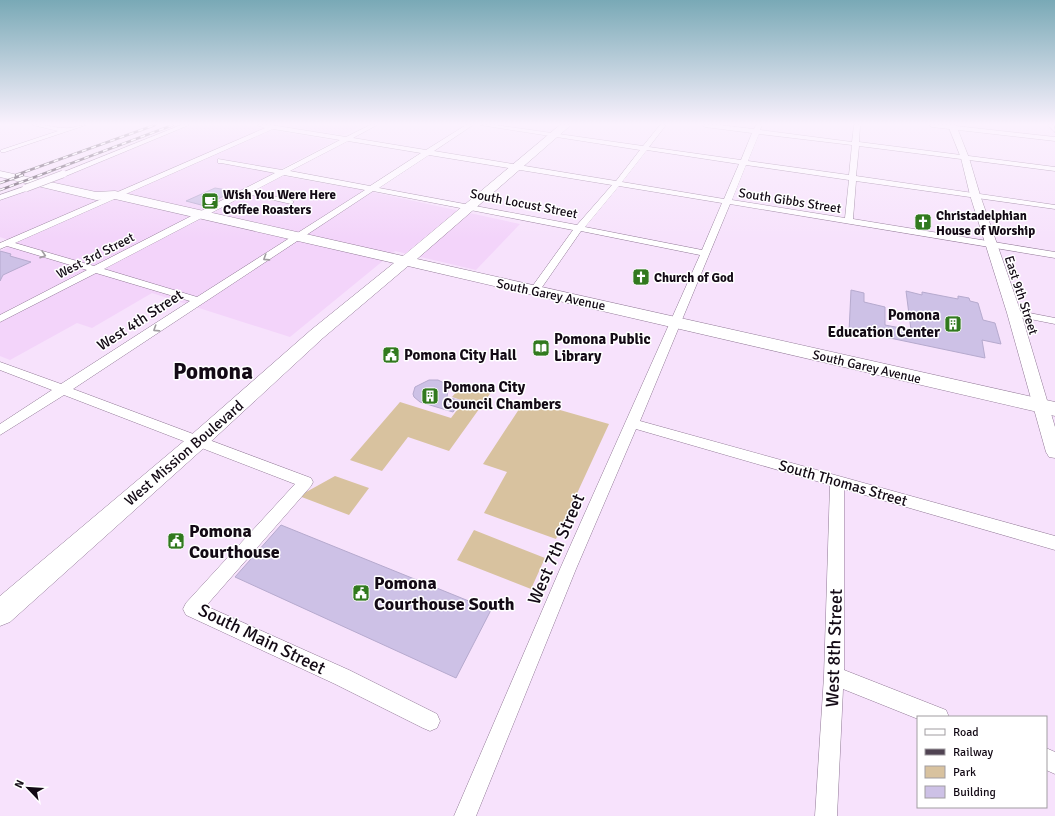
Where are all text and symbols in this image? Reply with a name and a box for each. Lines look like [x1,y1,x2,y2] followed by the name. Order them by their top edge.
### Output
[737,185,843,217] street label: South Gibbs Street
[469,186,579,222] street label: South Locust Street
[223,187,337,218] place label: Wish You Were Here Coffee Roasters
[200,191,220,211] cafe icon: Wish You Were Here Coffee Roasters
[936,208,1035,239] place label: Christadelphian House of Worship
[913,212,933,232] church icon: Christadelphian House of Worship
[54,229,138,282] street label: West 3rd Street
[39,250,46,259] one-way arrow
[263,254,270,261] one-way arrow
[1001,254,1042,337] street label: East 9th Street
[631,267,651,287] church icon: Church of God
[654,270,734,286] place label: Church of God
[495,276,607,314] street label: South Garey Avenue
[94,286,186,354] street label: West 4th Street
[828,306,940,341] place label: Pomona Education Center
[943,314,963,334] building icon: Pomona Education Center
[154,324,161,331] one-way arrow
[554,330,651,365] place label: Pomona Public Library
[531,338,551,358] library icon: Pomona Public Library
[381,345,401,365] public building icon: Pomona City Hall
[404,346,517,364] place label: Pomona City Hall
[811,347,923,387] street label: South Garey Avenue
[173,357,253,386] district label: Pomona
[443,378,562,413] place label: Pomona City Council Chambers
[420,386,440,406] building icon: Pomona City Council Chambers
[121,396,247,510] street label: West Mission Boulevard
[777,456,909,510] street label: South Thomas Street
[523,490,589,608] street label: West 7th Street
[189,520,280,563] place label: Pomona Courthouse
[166,531,186,551] public building icon: Pomona Courthouse
[374,572,515,615] place label: Pomona Courthouse South
[351,583,371,603] public building icon: Pomona Courthouse South
[821,588,847,708] street label: West 8th Street
[195,599,329,679] street label: South Main Street
[917,716,1047,808] legend
[953,725,979,740] text: Road
[953,745,993,760] text: Railway
[953,765,976,780] text: Park
[8,768,48,808] north arrow
[12,778,27,790] text: N
[953,785,996,800] text: Building

